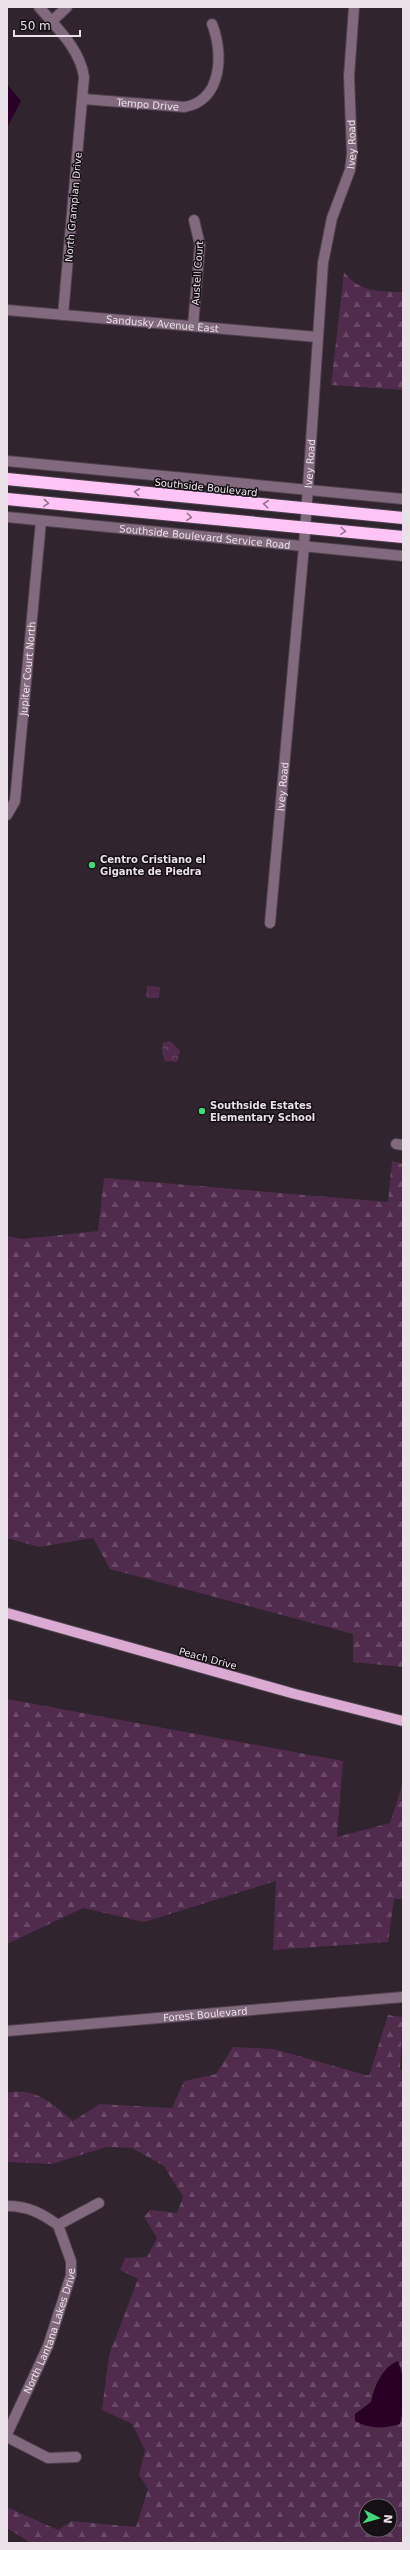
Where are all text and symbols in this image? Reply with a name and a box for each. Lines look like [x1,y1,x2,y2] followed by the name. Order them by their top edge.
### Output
[14,12,80,38] scale bar
[20,19,51,33] text: 50 m
[115,97,179,113] street label: Tempo Drive
[345,120,358,170] street label: Ivey Road
[63,152,84,262] street label: North Grampian Drive
[190,240,205,306] street label: Austell Court
[105,314,219,334] street label: Sandusky Avenue East
[303,439,317,489] street label: Ivey Road
[154,477,258,498] street label: Southside Boulevard
[134,488,140,497] one-way arrow
[43,498,49,507] one-way arrow
[263,500,269,509] one-way arrow
[186,512,192,521] one-way arrow
[119,523,291,551] street label: Southside Boulevard Service Road
[340,527,346,536] one-way arrow
[18,621,38,717] street label: Jupiter Court North
[275,762,290,812] street label: Ivey Road
[100,854,206,877] place label: Centro Cristiano el Gigante de Piedra
[87,860,97,870] marker: Centro Cristiano el Gigante de Piedra
[210,1100,315,1123] place label: Southside Estates Elementary School
[197,1106,207,1116] marker: Southside Estates Elementary School
[178,1645,238,1672] street label: Peach Drive
[163,2005,248,2024] street label: Forest Boulevard
[22,2268,77,2395] street label: North Lantana Lakes Drive
[358,2498,398,2538] north arrow
[381,2514,394,2524] text: N

